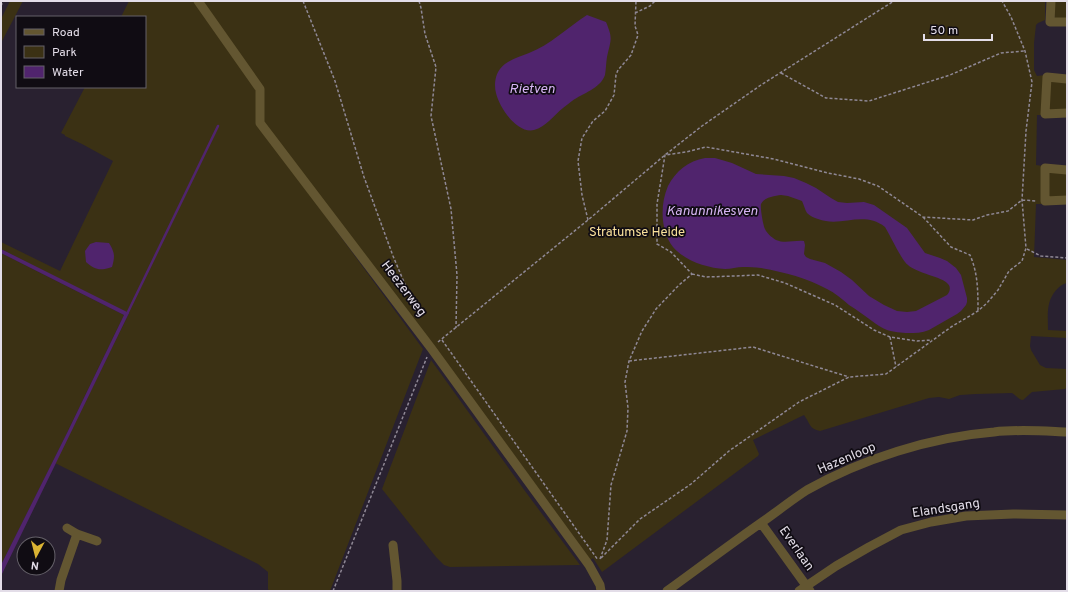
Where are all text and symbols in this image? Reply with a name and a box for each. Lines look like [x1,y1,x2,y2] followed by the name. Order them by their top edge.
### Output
[16,16,146,88] legend
[924,16,992,42] scale bar
[930,23,958,39] text: 50 m
[52,25,80,41] text: Road
[52,45,77,61] text: Park
[52,65,84,81] text: Water
[509,81,555,98] water label: Rietven
[666,203,758,220] water label: Kanunnikesven
[589,225,685,241] park label: Stratumse Heide
[377,258,429,320] street label: Heezerweg
[815,440,879,478] street label: Hazenloop
[911,496,981,522] street label: Elandsgang
[775,524,817,574] street label: Everlaan
[16,536,56,576] north arrow
[30,558,40,572] text: N

